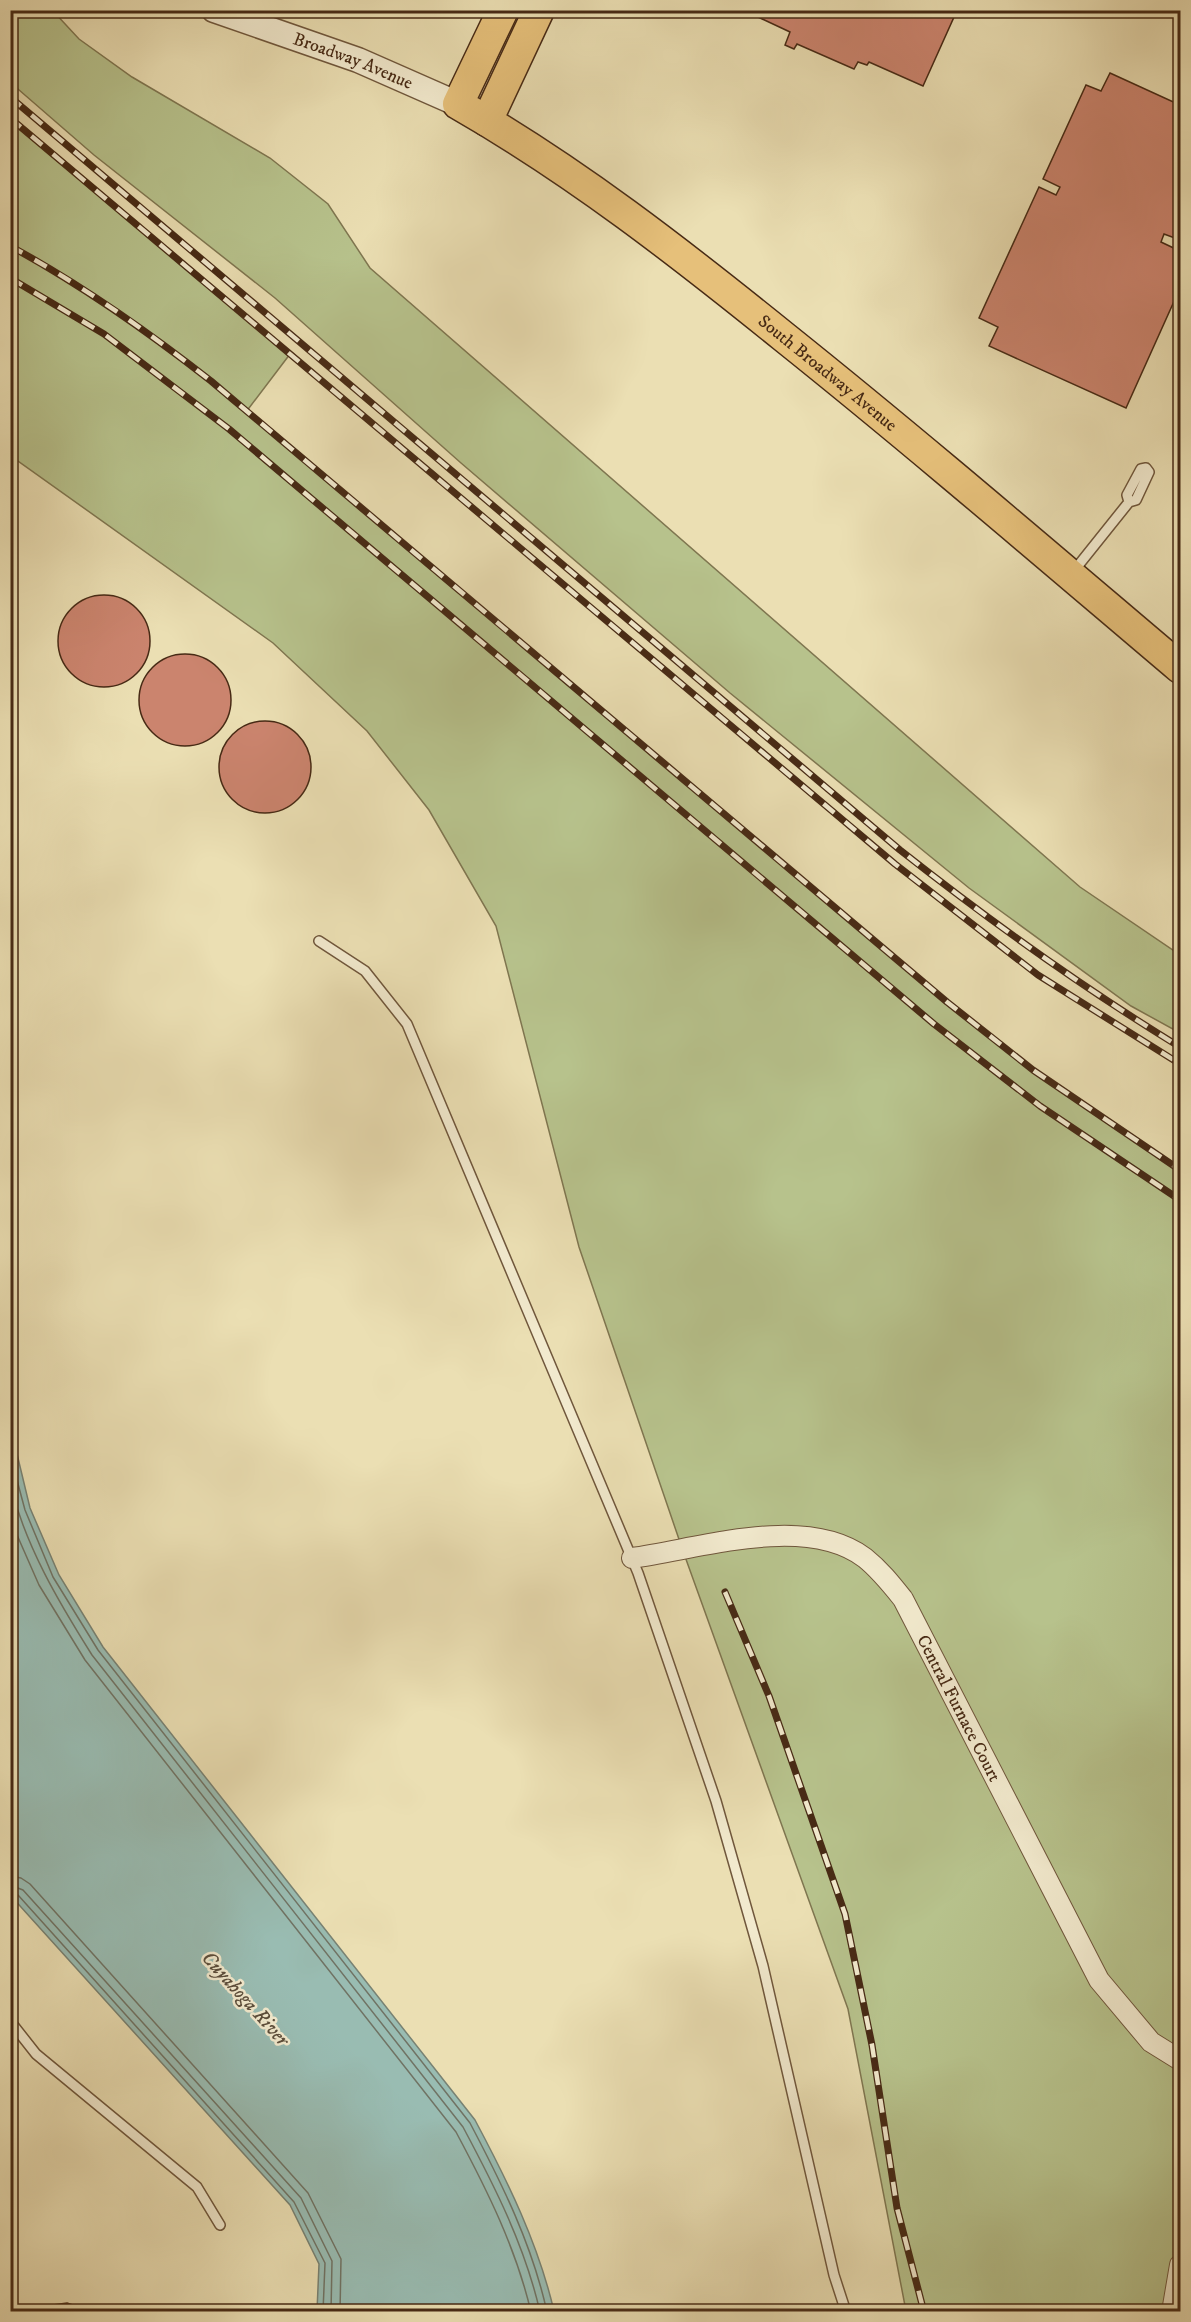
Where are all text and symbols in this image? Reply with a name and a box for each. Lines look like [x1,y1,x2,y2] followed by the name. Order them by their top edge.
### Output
[290,28,416,95] street label: Broadway Avenue
[753,311,901,437] street label: South Broadway Avenue
[911,1631,1005,1786] street label: Central Furnace Court
[196,1946,295,2053] water label: Cuyahoga River

